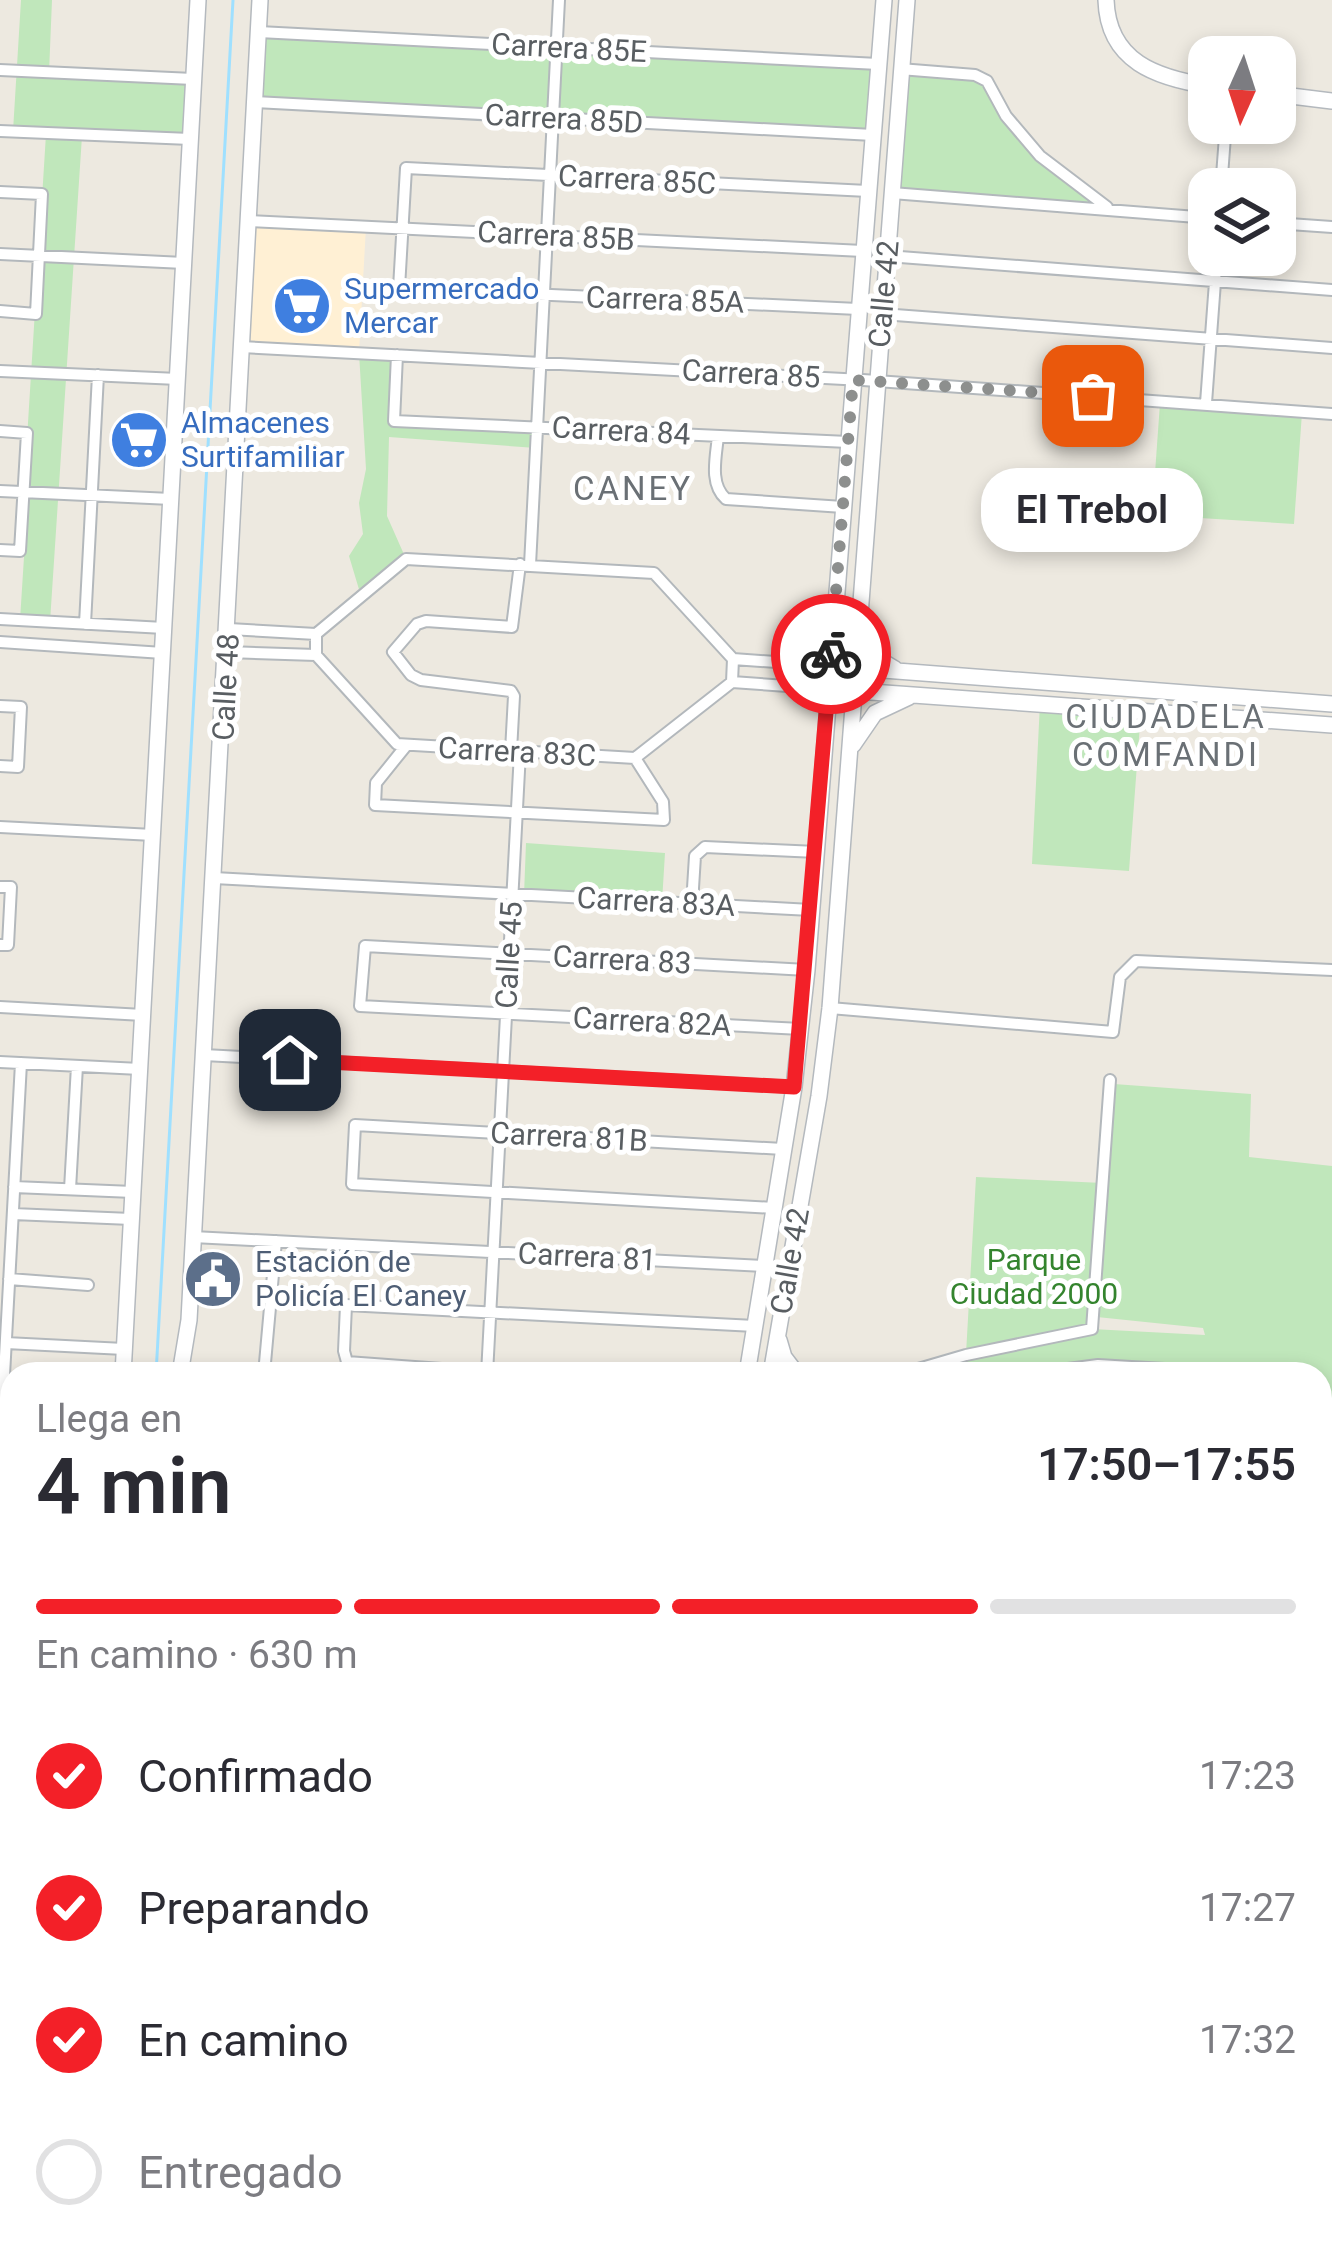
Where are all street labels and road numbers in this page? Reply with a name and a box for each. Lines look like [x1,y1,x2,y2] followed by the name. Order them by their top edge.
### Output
[490,26,648,69] street label: Carrera 85E
[484,97,644,140] street label: Carrera 85D
[557,158,717,201] street label: Carrera 85C
[476,214,636,257] street label: Carrera 85B
[861,239,906,349] street label: Calle 42
[585,279,745,320] street label: Carrera 85A
[681,352,821,395] street label: Carrera 85
[551,409,691,452] street label: Carrera 84
[205,632,246,742] street label: Calle 48
[437,730,597,773] street label: Carrera 83C
[576,880,736,923] street label: Carrera 83A
[488,900,529,1010] street label: Calle 45
[552,938,692,981] street label: Carrera 83
[572,1000,732,1043] street label: Carrera 82A
[489,1115,649,1158] street label: Carrera 81B
[763,1205,816,1317] street label: Calle 42
[517,1235,657,1278] street label: Carrera 81

